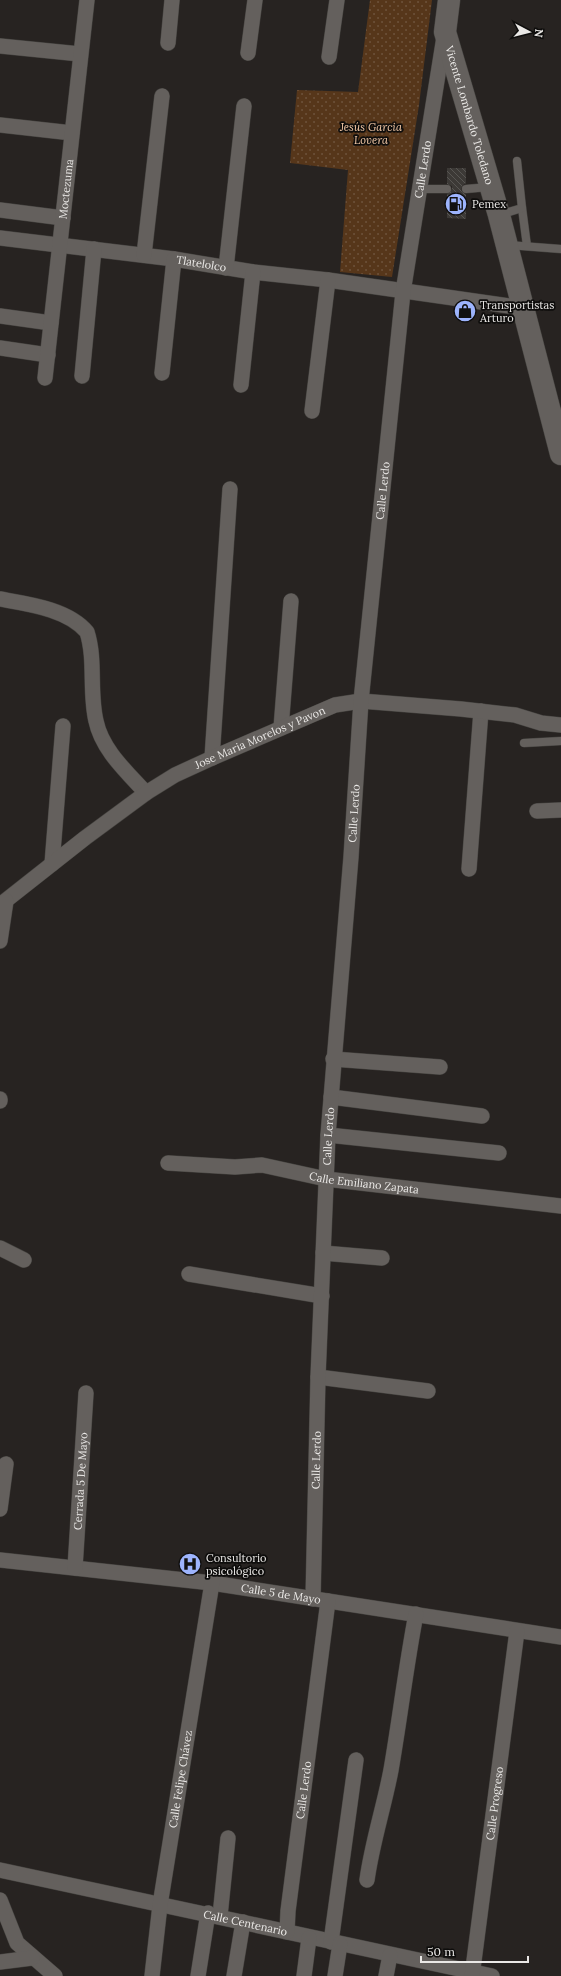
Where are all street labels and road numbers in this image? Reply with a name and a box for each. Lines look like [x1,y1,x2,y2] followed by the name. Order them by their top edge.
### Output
[442,43,497,186] street label: Vicente Lombardo Toledano
[411,139,434,199] street label: Calle Lerdo
[56,158,76,220] street label: Moctezuma
[175,252,227,275] street label: Tlatelolco
[373,461,393,520] street label: Calle Lerdo
[192,703,328,772] street label: Jose Maria Morelos y Pavon
[345,784,363,843] street label: Calle Lerdo
[320,1107,337,1166] street label: Calle Lerdo
[308,1169,420,1197] street label: Calle Emiliano Zapata
[308,1431,324,1489] street label: Calle Lerdo
[70,1432,91,1530] street label: Cerrada 5 De Mayo
[240,1581,322,1607] street label: Calle 5 de Mayo
[166,1729,195,1829] street label: Calle Felipe Chávez
[293,1760,314,1820] street label: Calle Lerdo
[483,1766,506,1841] street label: Calle Progreso
[202,1907,289,1939] street label: Calle Centenario

